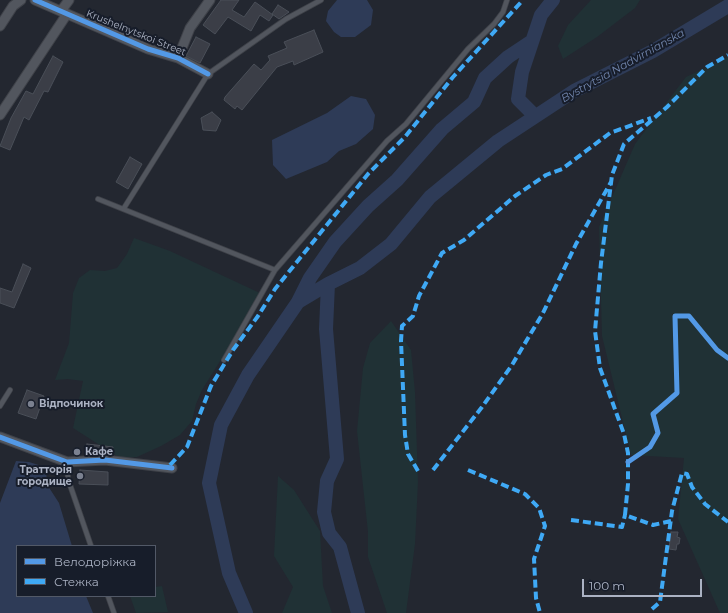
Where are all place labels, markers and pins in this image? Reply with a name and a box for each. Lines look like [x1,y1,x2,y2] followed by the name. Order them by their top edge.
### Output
[39,398,103,410] place label: Відпочинок
[26,399,36,409] marker: Відпочинок
[85,446,113,458] place label: Кафе
[72,447,82,457] marker: Кафе
[17,464,72,488] place label: Тратторія городище
[75,471,85,481] marker: Тратторія городище

